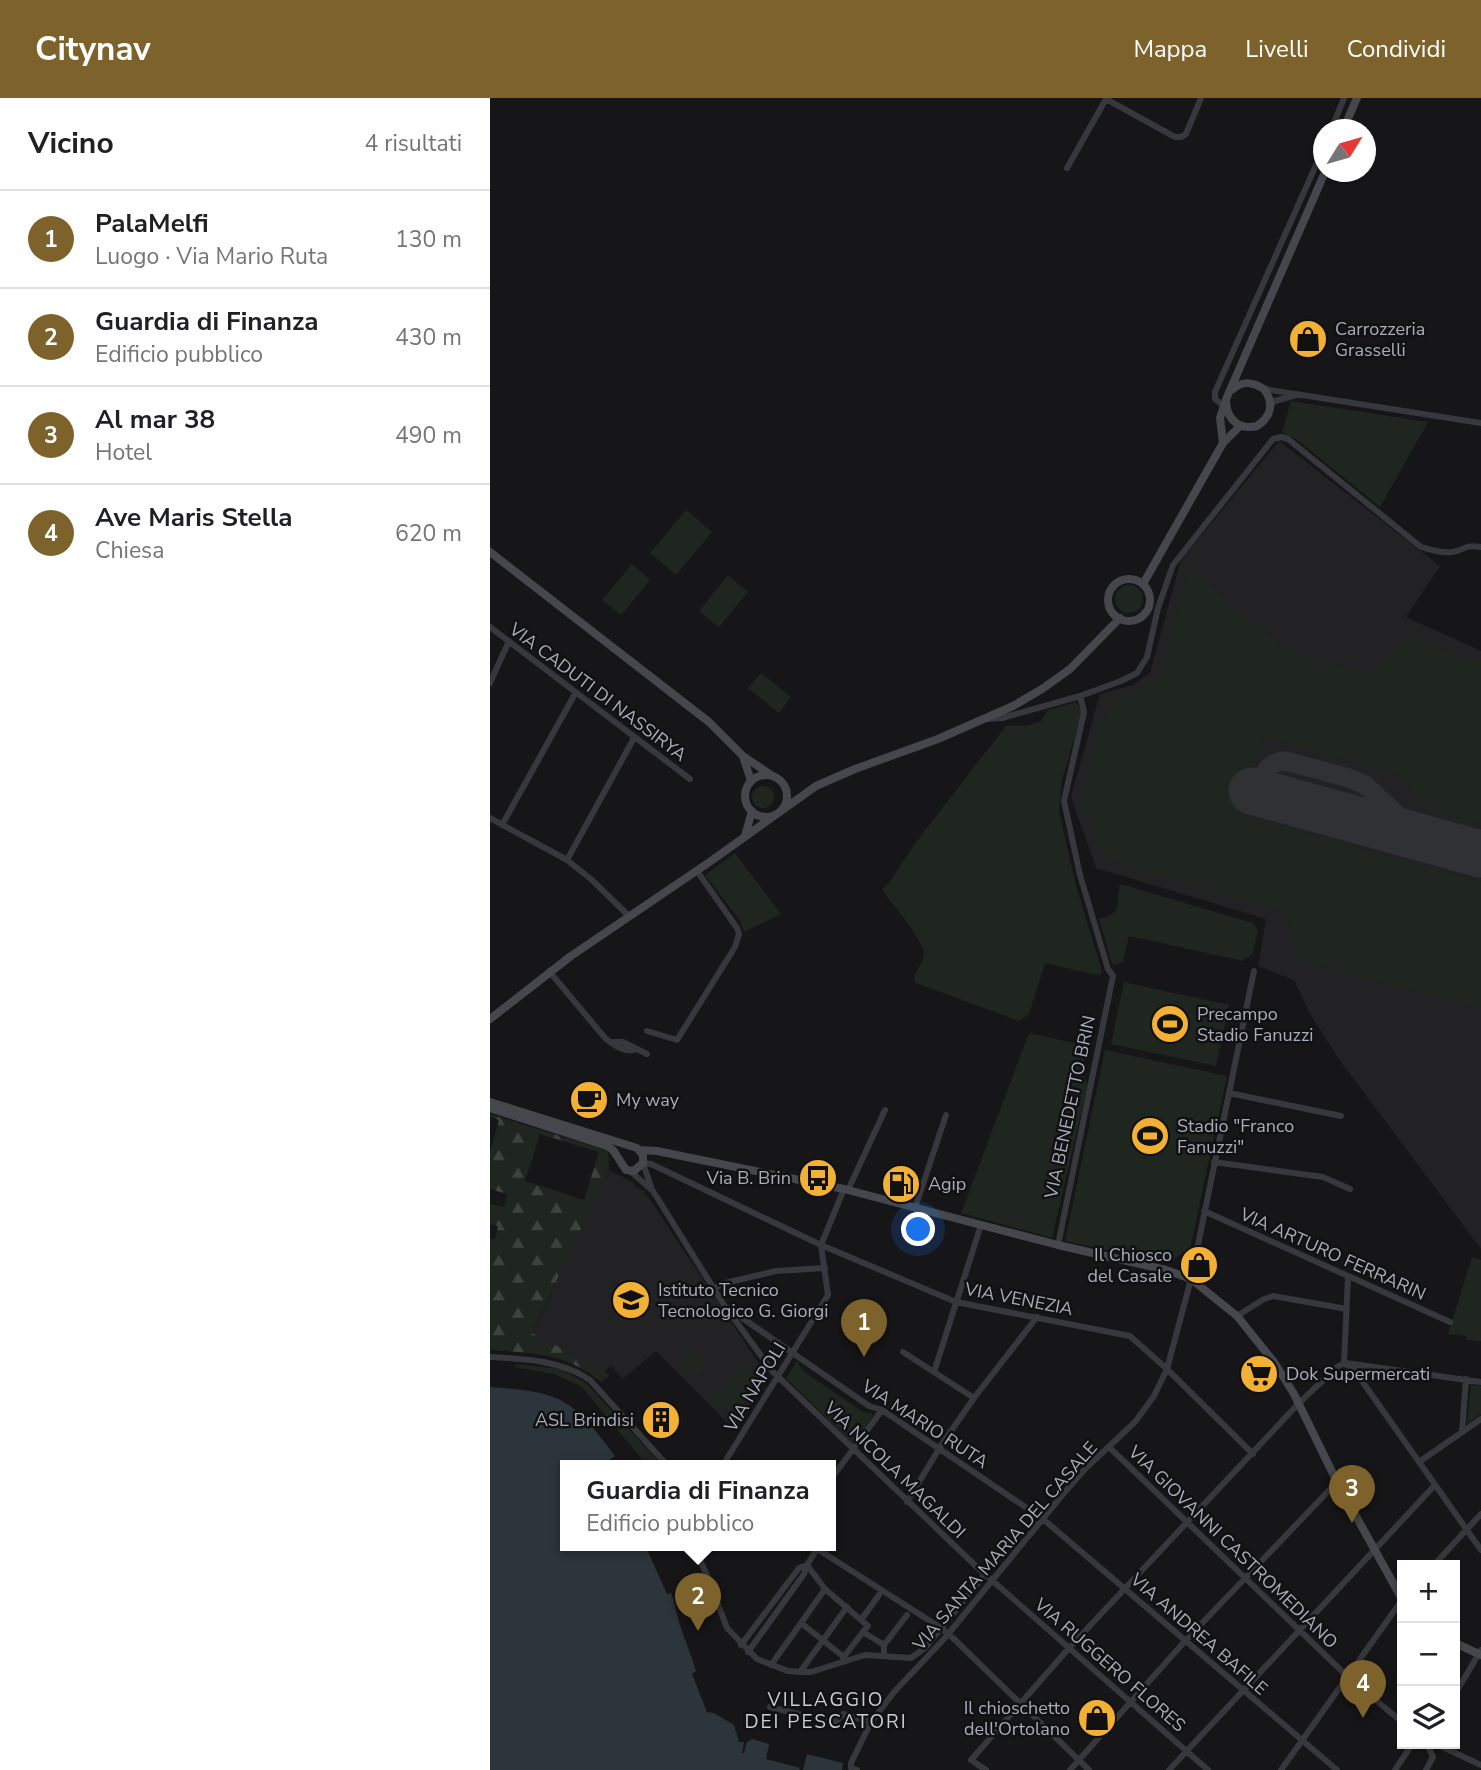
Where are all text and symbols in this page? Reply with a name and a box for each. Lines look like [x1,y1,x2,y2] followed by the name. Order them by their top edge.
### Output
[35,27,151,72] text: Citynav
[1133,33,1207,65] text: Mappa
[1245,33,1309,65] text: Livelli
[1347,33,1446,65] text: Condividi
[1313,119,1376,182] north arrow
[28,123,114,164] text: Vicino
[365,128,462,159] text: 4 risultati
[95,206,209,241] text: PalaMelfi
[44,224,58,255] text: 1
[395,224,462,255] text: 130 m
[95,241,328,272] text: Luogo · Via Mario Ruta
[95,304,318,339] text: Guardia di Finanza
[1335,317,1425,362] place label: Carrozzeria Grasselli
[1287,318,1329,360] shop icon: Carrozzeria Grasselli
[44,322,58,353] text: 2
[395,322,462,353] text: 430 m
[95,339,263,370] text: Edificio pubblico
[95,402,215,437] text: Al mar 38
[44,420,58,451] text: 3
[395,420,462,451] text: 490 m
[95,437,152,468] text: Hotel
[95,500,293,535] text: Ave Maris Stella
[44,518,58,549] text: 4
[395,518,462,549] text: 620 m
[95,535,164,566] text: Chiesa
[504,617,692,767] street label: VIA CADUTI DI NASSIRYA
[1197,1002,1313,1047] place label: Precampo Stadio Fanuzzi
[1149,1003,1191,1045] sports icon: Precampo Stadio Fanuzzi
[1039,1013,1101,1202] street label: VIA BENEDETTO BRIN
[568,1079,610,1121] cafe icon: My way
[616,1088,680,1112] place label: My way
[1177,1114,1294,1159] place label: Stadio "Franco Fanuzzi"
[1129,1115,1171,1157] sports icon: Stadio "Franco Fanuzzi"
[797,1157,839,1199] bus stop icon: Via B. Brin
[880,1163,922,1205] fuel station icon: Agip
[706,1166,791,1190] place label: Via B. Brin
[928,1172,966,1196] place label: Agip
[1235,1202,1430,1306] street label: VIA ARTURO FERRARIN
[901,1212,935,1246] your location
[1088,1243,1172,1288] place label: Il Chiosco del Casale
[1178,1244,1220,1286] shop icon: Il Chiosco del Casale
[962,1277,1075,1321] street label: VIA VENEZIA
[658,1278,828,1323] place label: Istituto Tecnico Tecnologico G. Giorgi
[610,1279,652,1321] school or university icon: Istituto Tecnico Tecnologico G. Giorgi
[841,1299,887,1357] pin: 1
[718,1338,791,1437] street label: VIA NAPOLI
[1238,1353,1280,1395] supermarket icon: Dok Supermercati
[1286,1362,1430,1386] place label: Dok Supermercati
[856,1374,993,1474] street label: VIA MARIO RUTA
[818,1396,971,1544] street label: VIA NICOLA MAGALDI
[640,1399,682,1441] building icon: ASL Brindisi
[535,1408,634,1432] place label: ASL Brindisi
[907,1436,1103,1656] street label: VIA SANTA MARIA DEL CASALE
[1122,1439,1343,1654] street label: VIA GIOVANNI CASTROMEDIANO
[560,1460,836,1551] popup
[1329,1465,1375,1523] pin: 3
[586,1473,810,1508] text: Guardia di Finanza
[586,1508,754,1539] text: Edificio pubblico
[1397,1560,1460,1749] map controls
[1397,1560,1460,1623] button: +
[1125,1567,1273,1700] street label: VIA ANDREA BAFILE
[675,1573,721,1631] pin: 2
[1028,1592,1191,1737] street label: VIA RUGGERO FLORES
[1397,1623,1460,1686] button: −
[1340,1660,1386,1718] pin: 4
[1397,1686,1460,1749] button: layers
[744,1687,908,1735] district label: VILLAGGIO DEI PESCATORI
[964,1696,1070,1741] place label: Il chioschetto dell'Ortolano
[1076,1697,1118,1739] shop icon: Il chioschetto dell'Ortolano

